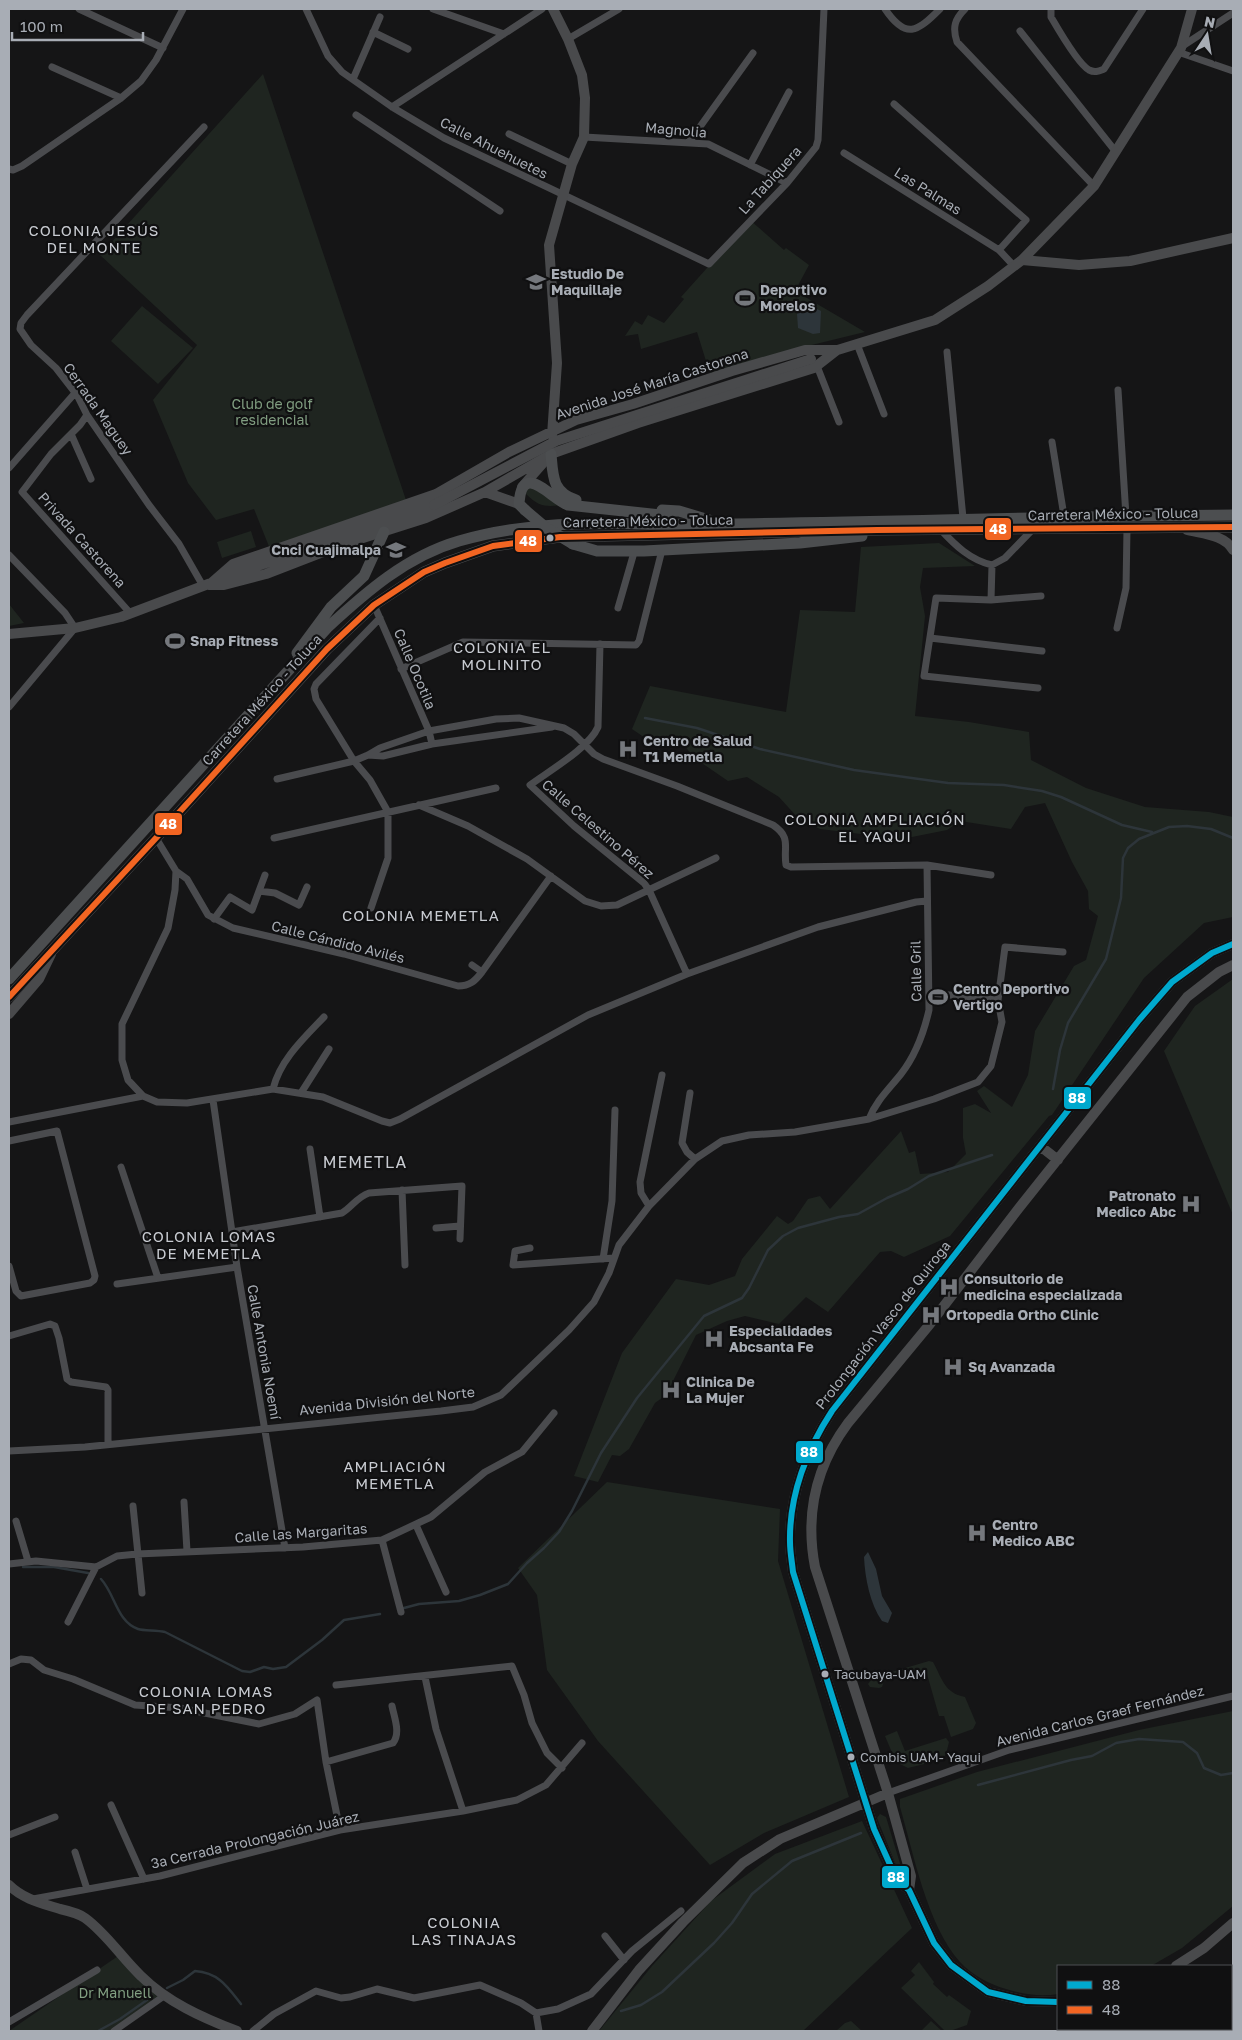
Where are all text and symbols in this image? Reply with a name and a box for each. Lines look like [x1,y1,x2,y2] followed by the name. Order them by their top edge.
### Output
[12,10,144,42] scale bar
[1182,10,1232,60] north arrow
[1203,12,1217,31] text: N
[20,17,63,35] text: 100 m
[437,113,551,182] street label: Calle Ahuehuetes
[645,118,708,141] street label: Magnolia
[735,142,805,217] street label: La Tabiquera
[891,163,965,218] street label: Las Palmas
[29,221,159,256] district label: COLONIA JESÚS DEL MONTE
[551,265,624,298] place label: Estudio De Maquillaje
[525,271,547,293] school or university icon: Estudio De Maquillaje
[760,281,827,314] place label: Deportivo Morelos
[734,287,756,309] sports icon: Deportivo Morelos
[554,344,750,423] street label: Avenida José María Castorena
[60,359,137,458] street label: Cerrada Maguey
[231,395,313,428] park label: Club de golf residencial
[35,488,130,591] street label: Privada Castorena
[1027,504,1199,523] street label: Carretera México - Toluca
[562,511,734,530] street label: Carretera México - Toluca
[984,517,1012,541] line badge: 48
[989,520,1007,537] text: 48
[514,529,543,553] line badge: 48
[519,532,537,549] text: 48
[545,533,555,543] unlabelled marker
[385,539,407,561] school or university icon: Cnci Cuajimalpa
[271,541,381,558] place label: Cnci Cuajimalpa
[391,626,440,712] street label: Calle Ocotila
[164,630,186,652] sports icon: Snap Fitness
[198,631,325,769] street label: Carretera México - Toluca
[190,632,278,649] place label: Snap Fitness
[453,638,551,673] district label: COLONIA EL MOLINITO
[643,732,752,765] place label: Centro de Salud T1 Memetla
[617,738,639,760] hospital icon: Centro de Salud T1 Memetla
[539,775,658,882] street label: Calle Celestino Pérez
[784,810,966,845] district label: COLONIA AMPLIACIÓN EL YAQUI
[154,812,183,836] line badge: 48
[159,815,177,832] text: 48
[342,906,500,924] district label: COLONIA MEMETLA
[270,917,407,966] street label: Calle Cándido Avilés
[906,940,925,1002] street label: Calle Gril
[953,980,1069,1013] place label: Centro Deportivo Vertigo
[927,986,949,1008] sports icon: Centro Deportivo Vertigo
[1063,1086,1092,1110] line badge: 88
[1068,1089,1086,1106] text: 88
[323,1152,407,1172] district label: MEMETLA
[1096,1187,1176,1220] place label: Patronato Medico Abc
[1180,1193,1202,1215] hospital icon: Patronato Medico Abc
[142,1227,276,1262] district label: COLONIA LOMAS DE MEMETLA
[812,1237,954,1412] street label: Prolongación Vasco de Quiroga
[964,1270,1122,1303] place label: Consultorio de medicina especializada
[938,1276,960,1298] hospital icon: Consultorio de medicina especializada
[244,1283,285,1422] street label: Calle Antonia Noemí
[920,1304,942,1326] hospital icon: Ortopedia Ortho Clinic
[946,1306,1099,1323] place label: Ortopedia Ortho Clinic
[729,1322,833,1355] place label: Especialidades Abcsanta Fe
[703,1328,725,1350] hospital icon: Especialidades Abcsanta Fe
[942,1356,964,1378] hospital icon: Sq Avanzada
[968,1358,1055,1375] place label: Sq Avanzada
[686,1373,755,1406] place label: Clinica De La Mujer
[660,1379,682,1401] hospital icon: Clinica De La Mujer
[298,1383,476,1418] street label: Avenida División del Norte
[795,1440,824,1464] line badge: 88
[800,1443,818,1460] text: 88
[343,1457,447,1492] district label: AMPLIACIÓN MEMETLA
[992,1516,1075,1549] place label: Centro Medico ABC
[234,1519,368,1546] street label: Calle las Margaritas
[966,1522,988,1544] hospital icon: Centro Medico ABC
[834,1666,926,1682] place label: Tacubaya-UAM
[820,1669,830,1679] marker: Tacubaya-UAM
[994,1681,1206,1750] street label: Avenida Carlos Graef Fernández
[139,1682,273,1717] district label: COLONIA LOMAS DE SAN PEDRO
[860,1749,981,1765] place label: Combis UAM- Yaqui
[846,1752,856,1762] marker: Combis UAM- Yaqui
[149,1807,361,1872] street label: 3a Cerrada Prolongación Juárez
[881,1865,910,1889] line badge: 88
[887,1868,905,1885] text: 88
[411,1913,517,1948] district label: COLONIA LAS TINAJAS
[1057,1965,1232,2030] legend
[1102,1975,1120,1993] text: 88
[79,1984,151,2001] park label: Dr Manuell
[1102,2000,1120,2018] text: 48

